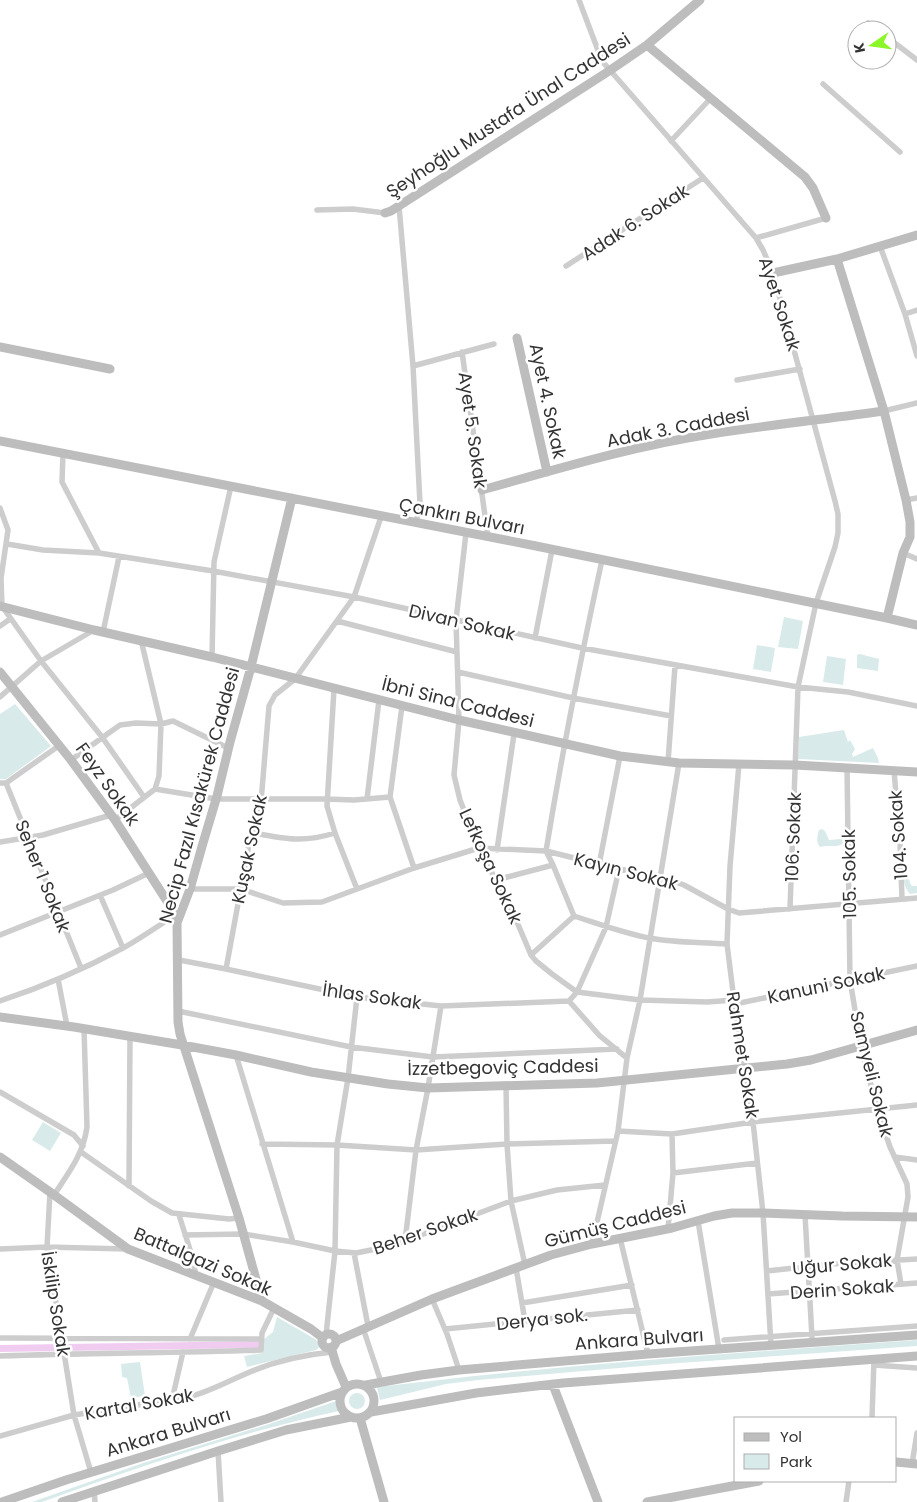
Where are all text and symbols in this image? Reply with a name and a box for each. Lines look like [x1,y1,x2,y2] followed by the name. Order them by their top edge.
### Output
[847,20,897,70] north arrow
[381,27,635,203] street label: Şeyhoğlu Mustafa Ünal Caddesi
[848,41,870,55] text: K
[576,178,694,266] street label: Adak 6. Sokak
[753,254,807,355] street label: Ayet Sokak
[524,341,573,462] street label: Ayet 4. Sokak
[452,370,494,491] street label: Ayet 5. Sokak
[604,401,752,453] street label: Adak 3. Caddesi
[397,492,527,540] street label: Çankırı Bulvarı
[406,598,518,647] street label: Divan Sokak
[153,664,245,926] street label: Necip Fazıl Kısakürek Caddesi
[379,671,537,733] street label: İbni Sina Caddesi
[70,737,146,831] street label: Feyz Sokak
[882,789,914,881] street label: 104. Sokak
[779,791,807,882] street label: 106. Sokak
[225,792,273,906] street label: Kuşak Sokak
[453,804,529,929] street label: Lefkoşa Sokak
[9,816,77,937] street label: Seher 1 Sokak
[836,828,862,919] street label: 105. Sokak
[571,846,681,896] street label: Kayın Sokak
[765,960,888,1010] street label: Kanuni Sokak
[321,977,424,1015] street label: İhlas Sokak
[721,990,766,1121] street label: Rahmet Sokak
[844,1008,900,1140] street label: Samyeli Sokak
[407,1053,599,1081] street label: İzzetbegoviç Caddesi
[542,1194,688,1254] street label: Gümüş Caddesi
[369,1201,481,1261] street label: Beher Sokak
[130,1221,276,1302] street label: Battalgazi Sokak
[791,1247,894,1281] street label: Uğur Sokak
[35,1250,77,1359] street label: İskilip Sokak
[789,1273,896,1305] street label: Derin Sokak
[495,1302,589,1336] street label: Derya sok.
[574,1322,704,1356] street label: Ankara Bulvarı
[82,1382,196,1426] street label: Kartal Sokak
[103,1401,233,1463] street label: Ankara Bulvarı
[734,1417,897,1482] legend
[780,1426,802,1447] text: Yol
[780,1451,812,1472] text: Park

